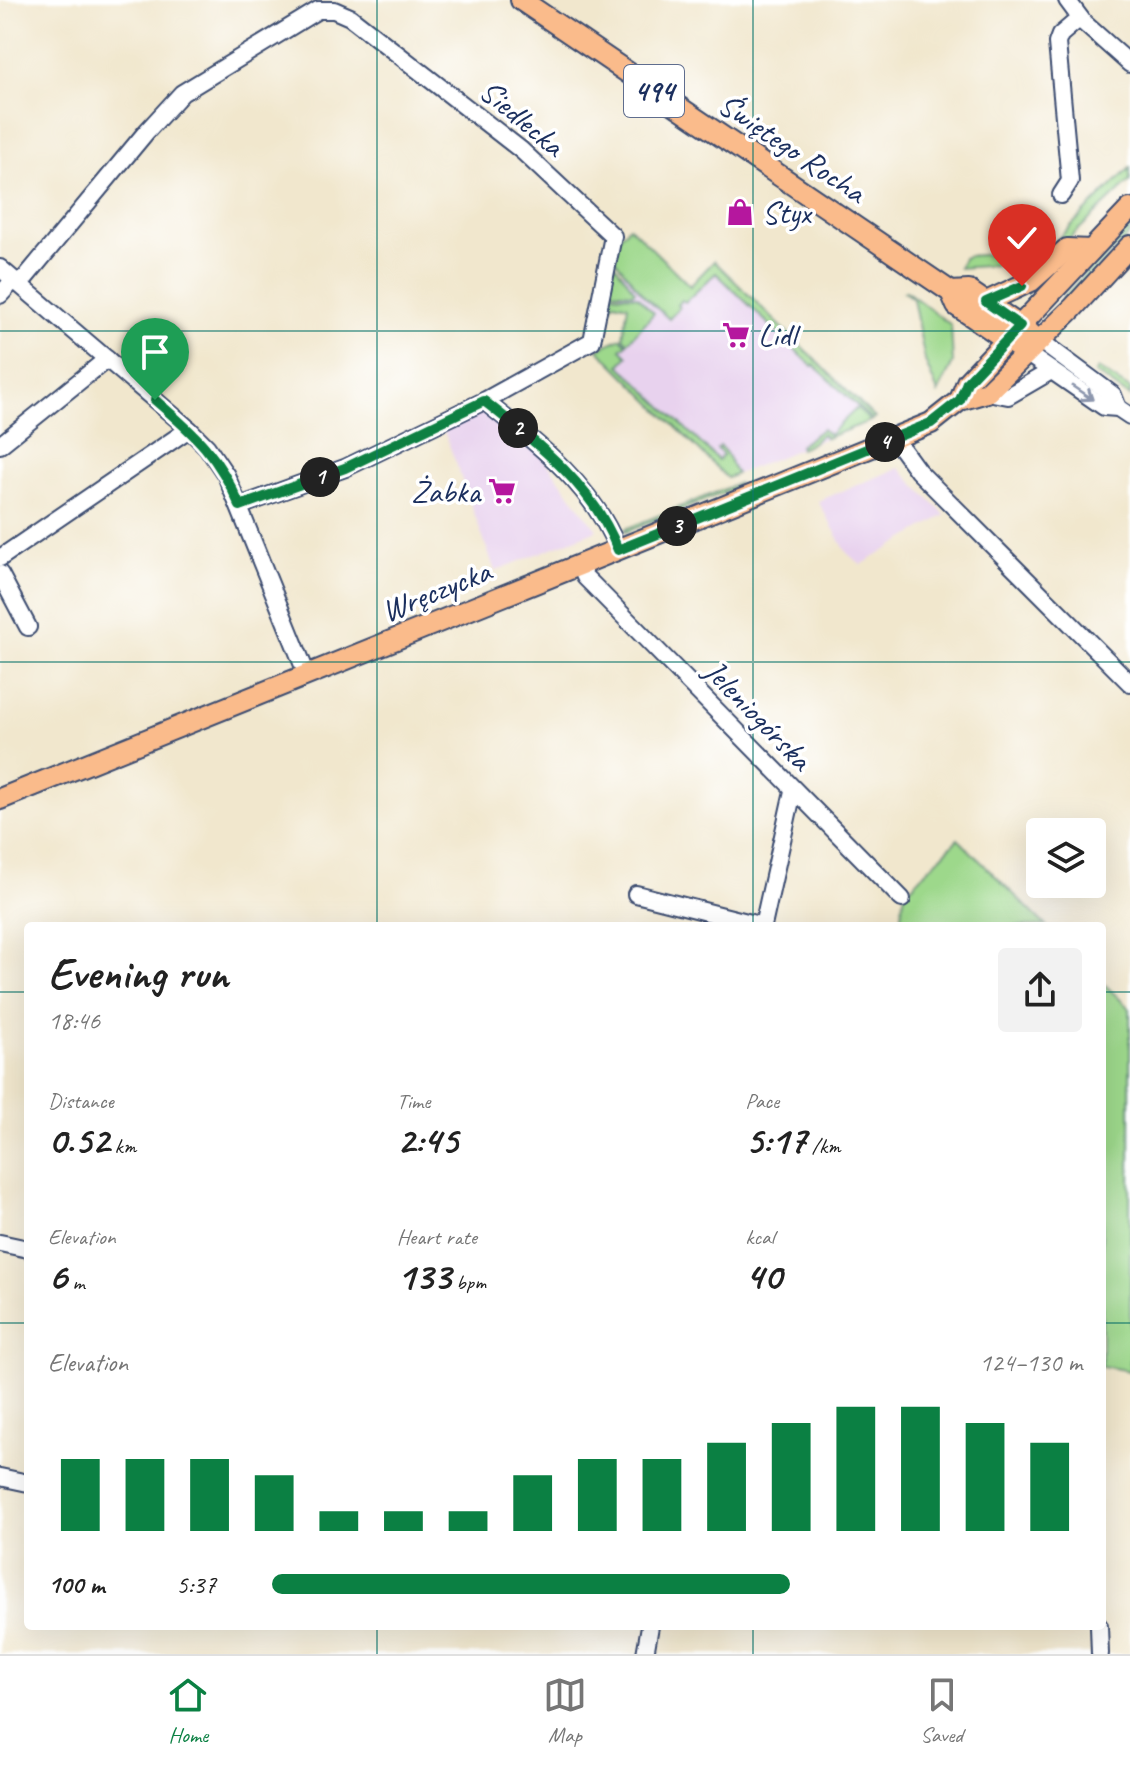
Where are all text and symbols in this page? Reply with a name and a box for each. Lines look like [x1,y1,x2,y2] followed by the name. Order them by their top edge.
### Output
[624,65,684,117] road number: 494
[471,71,574,167] street label: Siedlecka
[710,84,875,213] street label: Świętego Rocha
[762,192,813,233] place label: Styx
[725,197,755,227] shop icon: Styx
[988,204,1056,286] pin
[1000,216,1044,260] icon: check
[758,315,802,356] place label: Lidl
[121,318,189,400] pin
[721,320,751,350] supermarket icon: Lidl
[133,330,177,374] icon: arrive
[1072,385,1094,401] one-way arrow
[498,408,538,448] pin: 2
[513,414,523,442] text: 2
[865,422,905,462] pin: 4
[880,428,890,456] text: 4
[300,457,340,497] pin: 1
[315,463,325,491] text: 1
[411,471,482,512] place label: Żabka
[487,476,517,506] supermarket icon: Żabka
[657,506,697,546] pin: 3
[672,512,682,540] text: 3
[375,550,499,631] street label: Wręczycka
[694,650,822,780] street label: Jeleniogórska
[1026,818,1106,898] map controls
[1026,818,1106,898] button: layers
[48,946,228,1001] text: Evening run
[998,948,1082,1032] button: share
[48,1004,100,1037] text: 18:46
[48,1087,114,1115] text: Distance
[397,1087,430,1115] text: Time
[745,1087,779,1115] text: Pace
[48,1115,109,1165] text: 0.52
[397,1115,458,1165] text: 2:45
[745,1115,806,1165] text: 5:17
[109,1132,136,1160] text: km
[806,1132,841,1160] text: /km
[48,1223,116,1251] text: Elevation
[397,1223,477,1251] text: Heart rate
[745,1223,774,1251] text: kcal
[48,1251,67,1301] text: 6
[397,1251,451,1301] text: 133
[745,1251,781,1301] text: 40
[67,1268,85,1296] text: m
[451,1268,486,1296] text: bpm
[48,1346,128,1379] text: Elevation
[979,1346,1082,1379] text: 124–130 m
[48,1568,104,1601] text: 100 m
[176,1568,216,1601] text: 5:37
[166,1673,210,1749] tab: Home
[543,1673,587,1749] tab: Map
[920,1673,964,1749] tab: Saved

